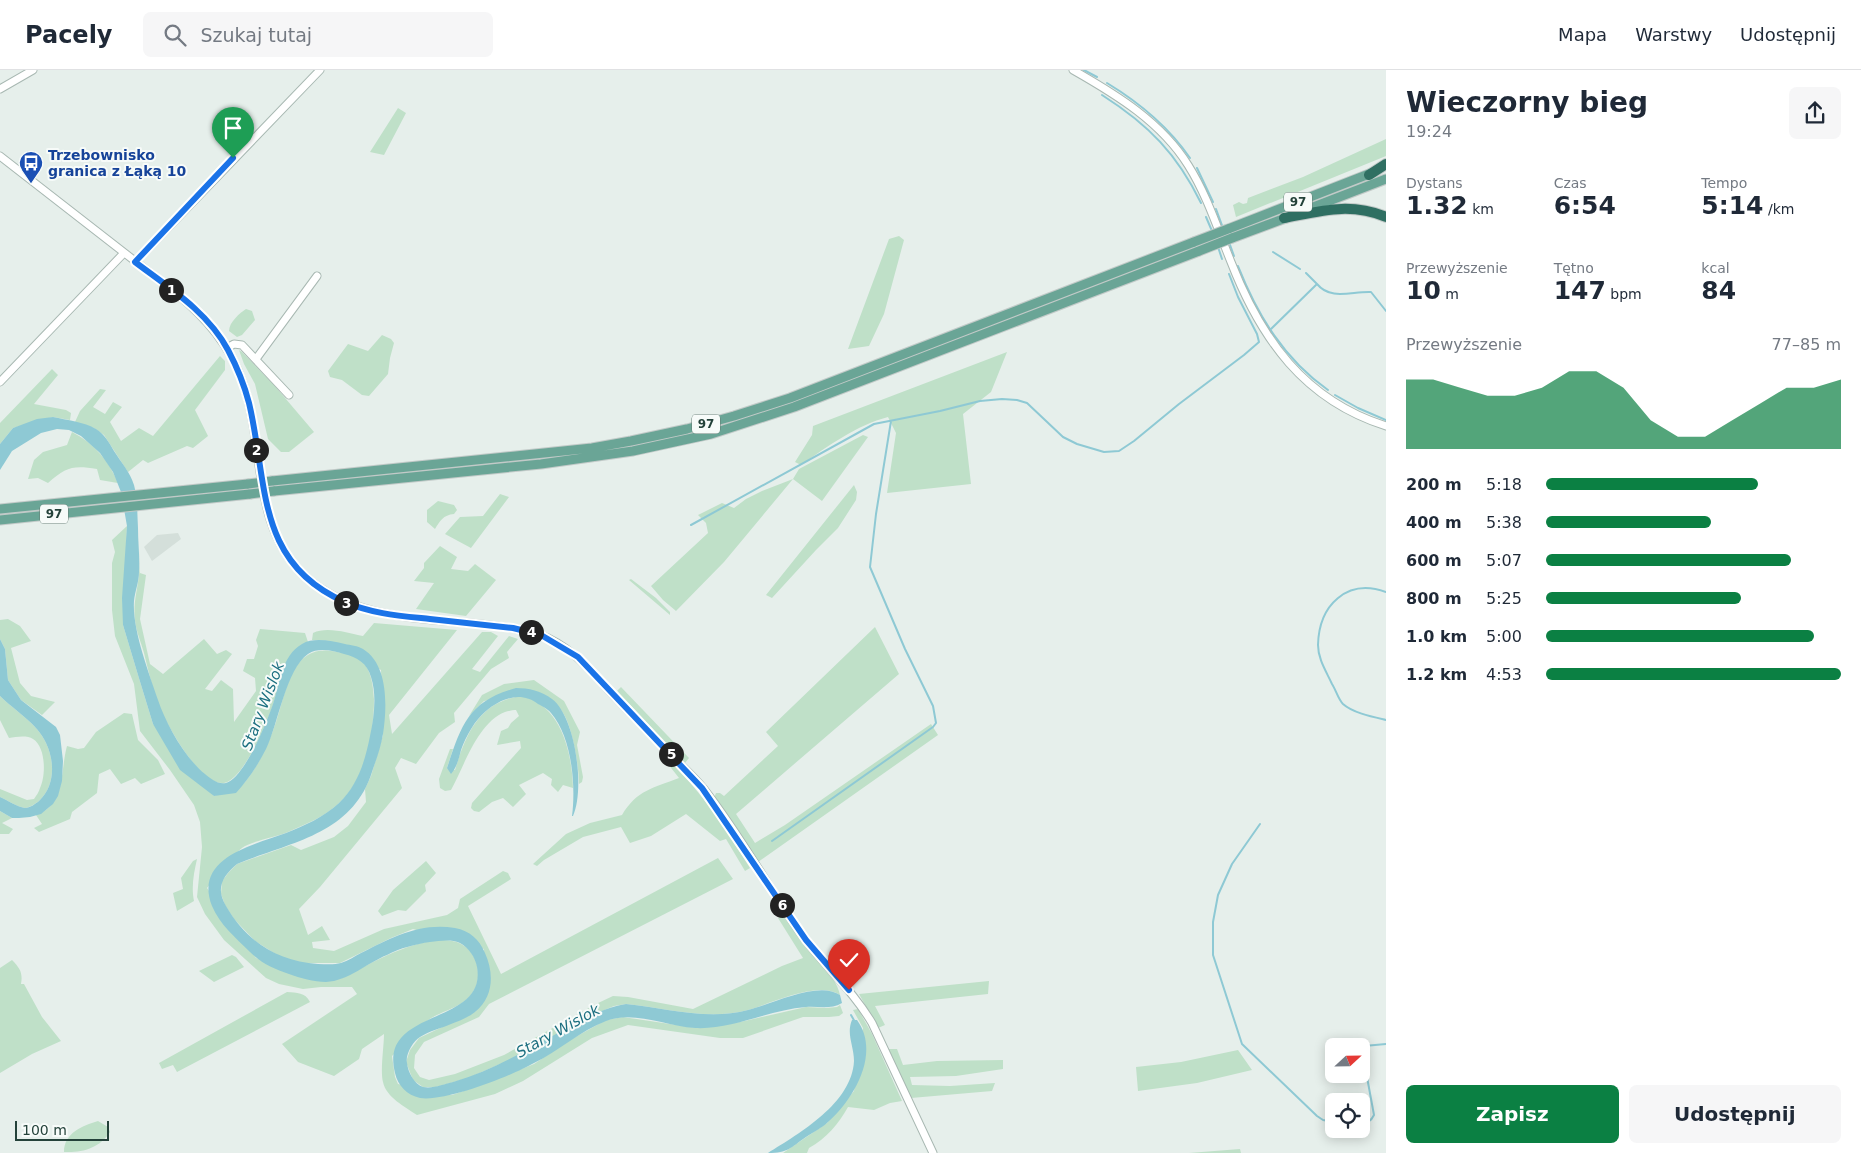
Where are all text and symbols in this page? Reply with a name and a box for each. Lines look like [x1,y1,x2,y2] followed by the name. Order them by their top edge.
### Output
[143,12,493,57] search box
[25,21,113,49] text: Pacely
[161,21,189,49] icon: search
[201,24,312,46] text: Szukaj tutaj
[1558,24,1607,45] text: Mapa
[1635,24,1712,45] text: Warstwy
[1740,24,1836,45] text: Udostępnij
[1406,86,1648,119] text: Wieczorny bieg
[1789,87,1841,139] button: share
[212,107,254,158] pin
[219,114,247,142] icon: arrive
[1406,122,1452,141] text: 19:24
[48,147,187,179] place label: Trzebownisko granica z Łąką 10
[18,150,44,184] bus stop icon: Trzebownisko granica z Łąką 10
[1406,175,1463,191] text: Dystans
[1554,175,1587,191] text: Czas
[1701,175,1747,191] text: Tempo
[1406,191,1468,220] text: 1.32
[1554,191,1616,220] text: 6:54
[1701,191,1764,220] text: 5:14
[1284,192,1312,212] road number: 97
[1468,201,1494,217] text: km
[1764,201,1794,217] text: /km
[1406,260,1508,276] text: Przewyższenie
[1554,260,1594,276] text: Tętno
[1701,260,1730,276] text: kcal
[1406,276,1441,305] text: 10
[1554,276,1606,305] text: 147
[1701,276,1736,305] text: 84
[158,278,184,302] pin: 1
[167,282,176,298] text: 1
[1441,286,1459,302] text: m
[1606,286,1642,302] text: bpm
[1406,335,1522,354] text: Przewyższenie
[1772,335,1841,354] text: 77–85 m
[692,414,720,434] road number: 97
[244,438,268,462] pin: 2
[252,442,261,458] text: 2
[1406,475,1462,494] text: 200 m
[1486,475,1522,494] text: 5:18
[40,504,68,524] road number: 97
[1406,513,1462,532] text: 400 m
[1486,513,1522,532] text: 5:38
[1406,551,1462,570] text: 600 m
[1486,551,1522,570] text: 5:07
[1406,589,1462,608] text: 800 m
[1486,589,1522,608] text: 5:25
[334,590,358,616] pin: 3
[342,595,351,611] text: 3
[518,620,544,644] pin: 4
[527,624,536,640] text: 4
[1406,627,1467,646] text: 1.0 km
[1486,627,1522,646] text: 5:00
[238,658,289,753] water label: Stary Wislok
[1406,665,1467,684] text: 1.2 km
[1486,665,1522,684] text: 4:53
[658,742,684,766] pin: 5
[667,746,676,762] text: 5
[770,892,794,918] pin: 6
[778,897,787,913] text: 6
[828,939,870,990] pin
[835,946,863,974] icon: check
[513,1000,604,1061] water label: Stary Wislok
[1325,1038,1370,1082] north arrow
[1325,1038,1370,1138] map controls
[1406,1085,1619,1143] button: Zapisz
[1629,1085,1841,1143] button: Udostępnij
[1325,1093,1370,1138] button: locate
[15,1118,109,1141] scale bar
[22,1122,67,1138] text: 100 m

